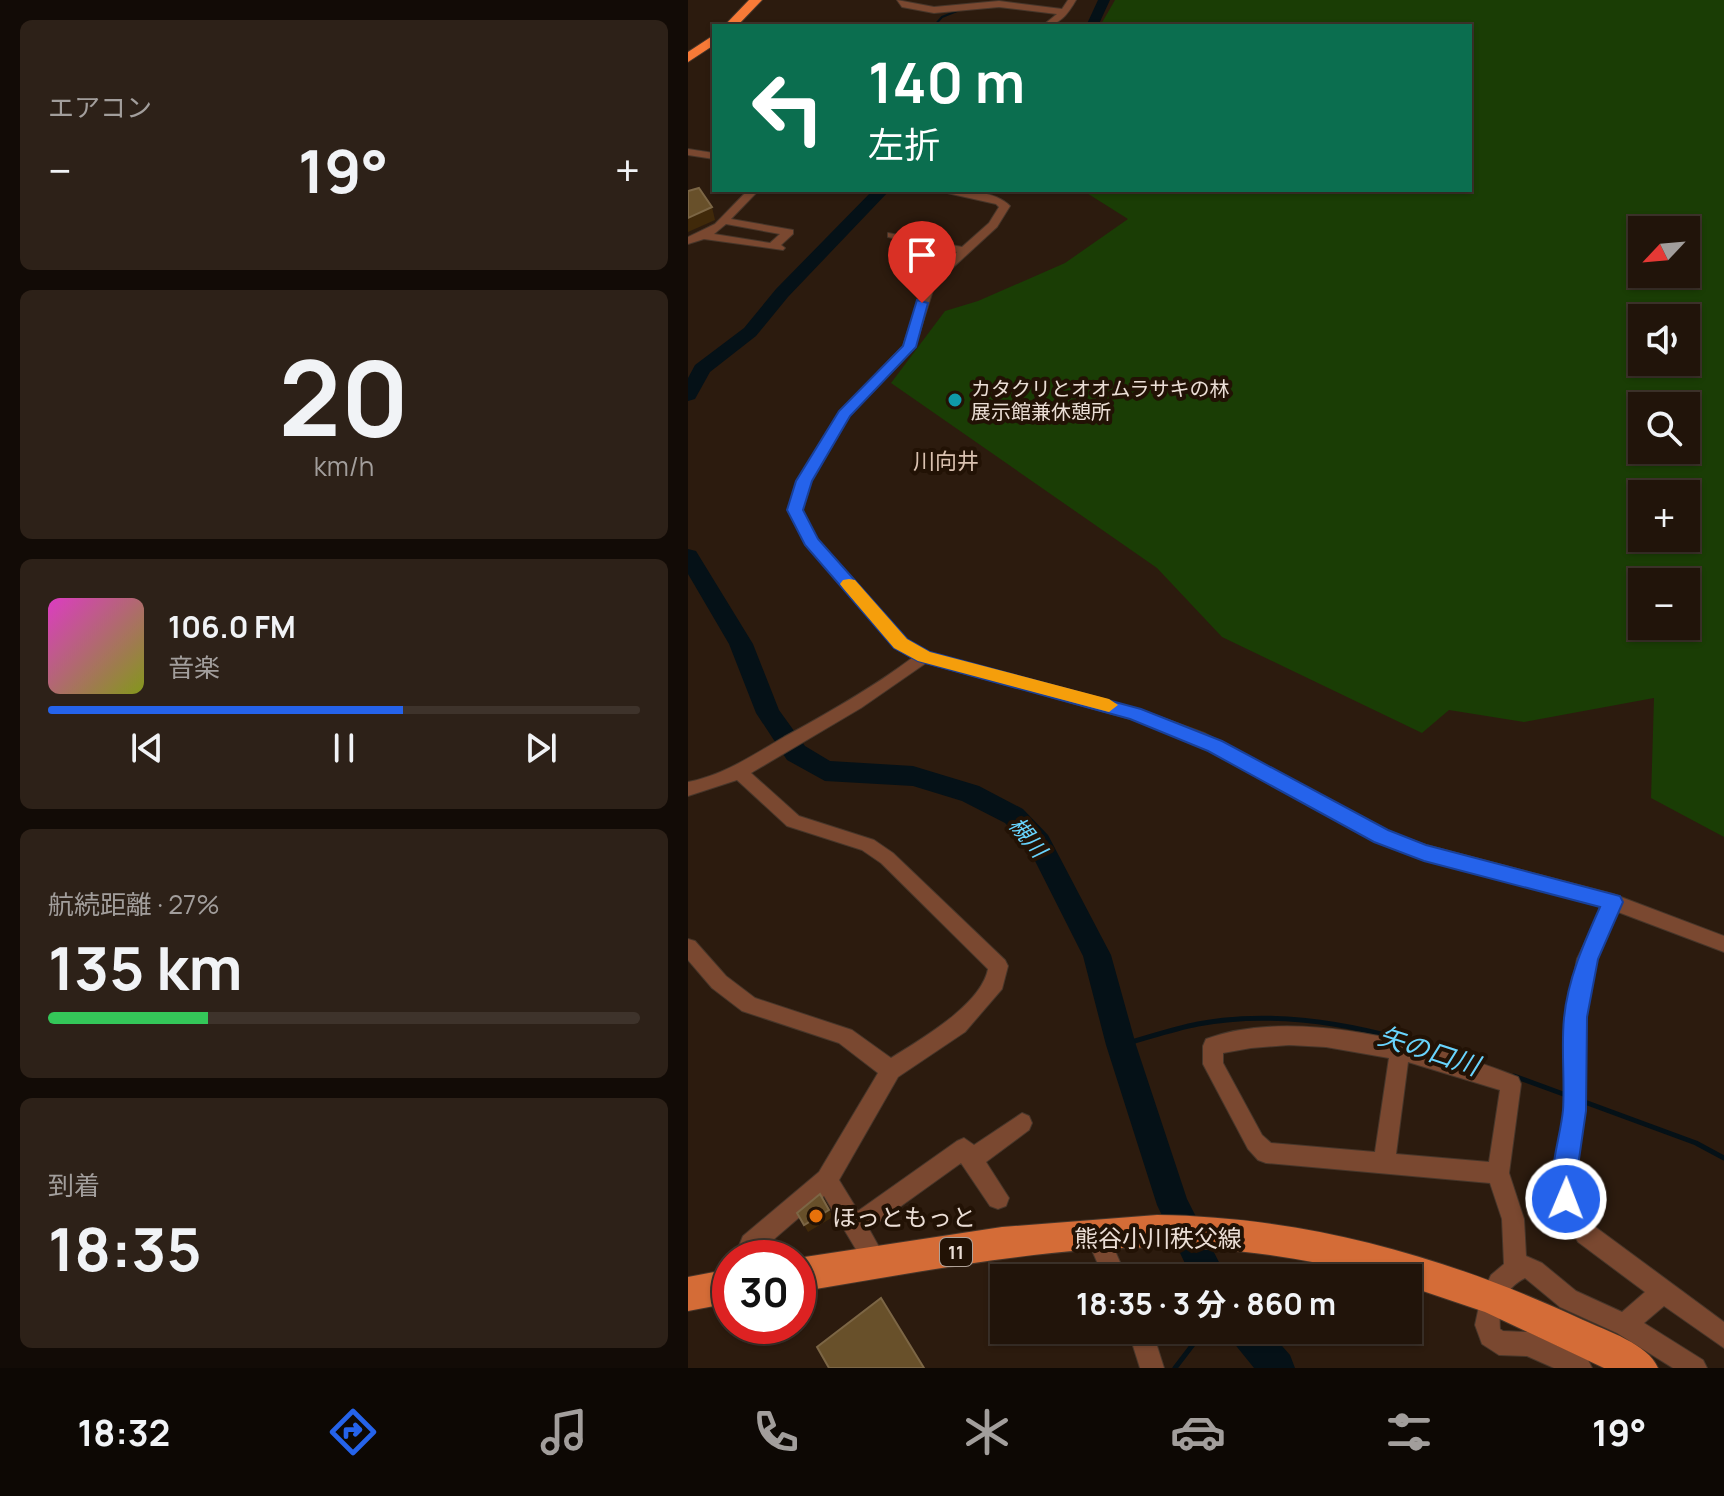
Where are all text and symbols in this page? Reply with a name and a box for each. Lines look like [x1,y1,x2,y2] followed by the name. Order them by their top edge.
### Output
[868,43,1025,120] text: 140 m
[736,56,840,160] icon: left
[48,89,152,125] text: エアコン
[868,120,940,169] text: 左折
[298,129,388,211] text: 19°
[48,140,72,200] text: −
[615,140,640,200] text: +
[1628,216,1700,288] north arrow
[1628,216,1700,640] map controls
[888,221,956,303] pin
[900,233,944,277] icon: arrive
[1628,304,1700,376] button: sound
[279,325,409,467] text: 20
[971,375,1229,425] place label: カタクリとオオムラサキの林 展示館兼休憩所
[946,391,964,409] marker: カタクリとオオムラサキの林 展示館兼休憩所
[1628,392,1700,464] button: search
[913,446,979,476] district label: 川向井
[314,448,374,484] text: km/h
[1628,480,1700,552] button: +
[1628,568,1700,640] button: −
[168,606,296,647] text: 106.0 FM
[168,649,220,685] text: 音楽
[125,726,169,770] icon: previous
[322,726,366,770] icon: pause
[519,726,563,770] icon: next
[1002,810,1055,865] water label: 槻川
[48,886,220,922] text: 航続距離 · 27%
[48,926,243,1008] text: 135 km
[1374,1017,1487,1084] water label: 矢の口川
[1524,1157,1608,1241] position arrow
[48,1167,100,1203] text: 到着
[832,1200,976,1233] place label: ほっともっと
[48,1207,202,1289] text: 18:35
[807,1207,825,1225] marker: ほっともっと
[1074,1221,1242,1254] street label: 熊谷小川秩父線
[940,1238,972,1266] road number: 11
[712,1240,816,1344] speed limit sign: 30
[1076,1283,1336,1324] text: 18:35 · 3 分 · 860 m
[325,1404,381,1460] icon: directions
[536,1404,592,1460] icon: music
[748,1404,804,1460] icon: phone
[959,1404,1015,1460] icon: climate
[1170,1404,1226,1460] icon: car
[1381,1404,1437,1460] icon: filters
[78,1408,170,1457] text: 18:32
[1592,1408,1646,1457] text: 19°

